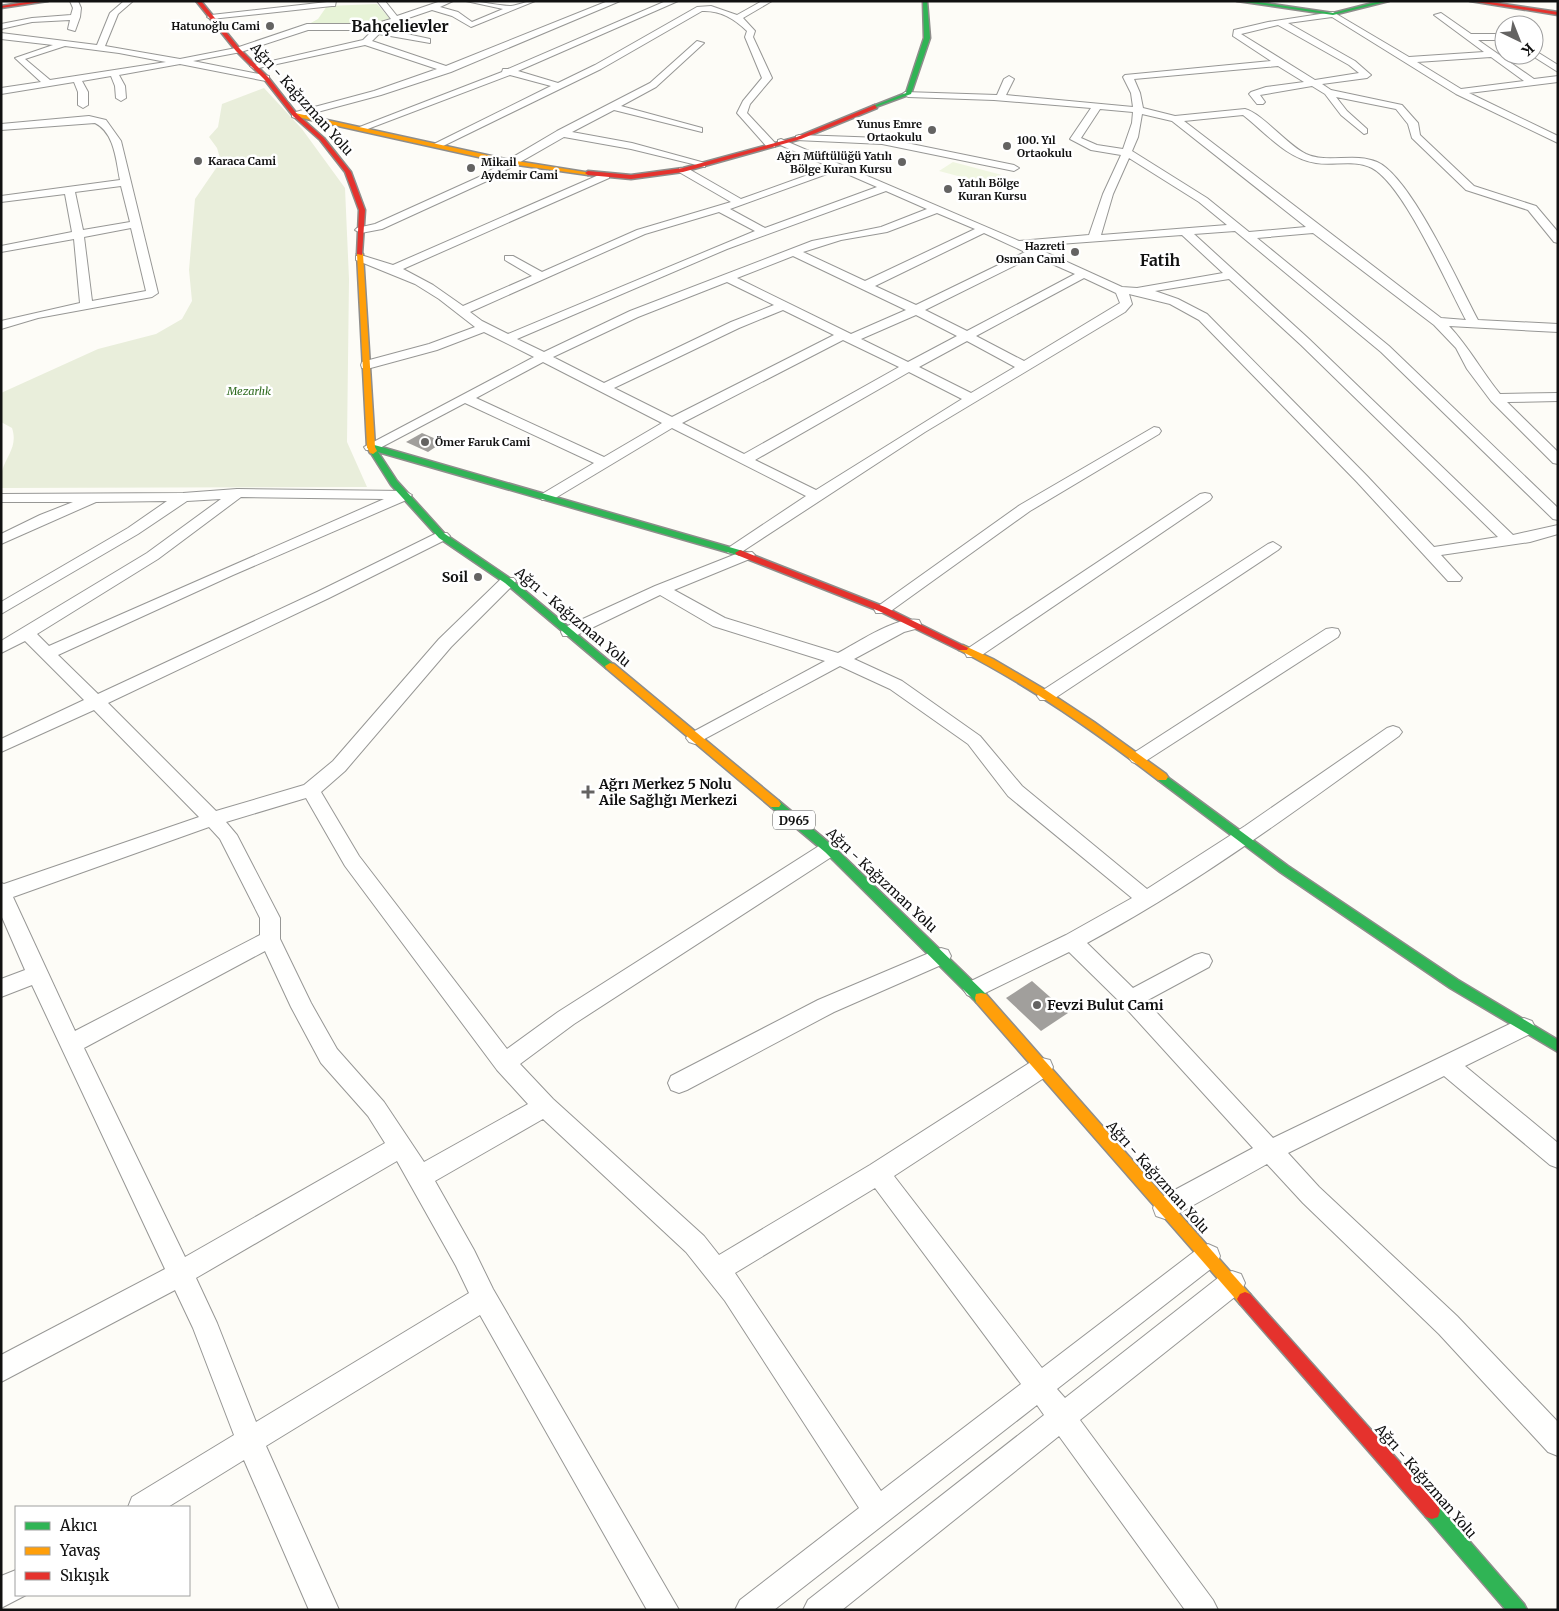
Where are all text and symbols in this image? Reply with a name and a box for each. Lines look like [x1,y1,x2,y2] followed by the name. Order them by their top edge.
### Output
[1494,15,1544,65] north arrow
[351,16,449,36] district label: Bahçelievler
[171,19,260,33] place label: Hatunoğlu Cami
[264,20,276,32] marker: Hatunoğlu Cami
[246,38,357,159] street label: Ağrı - Kağızman Yolu
[1518,39,1538,60] text: K
[856,117,922,144] place label: Yunus Emre Ortaokulu
[926,124,938,136] marker: Yunus Emre Ortaokulu
[1017,133,1072,160] place label: 100. Yıl Ortaokulu
[1001,140,1013,152] marker: 100. Yıl Ortaokulu
[776,149,892,176] place label: Ağrı Müftülüğü Yatılı Bölge Kuran Kursu
[208,154,276,168] place label: Karaca Cami
[192,155,204,167] marker: Karaca Cami
[480,155,558,182] place label: Mikail Aydemir Cami
[896,156,908,168] marker: Ağrı Müftülüğü Yatılı Bölge Kuran Kursu
[465,162,477,174] marker: Mikail Aydemir Cami
[957,176,1027,203] place label: Yatılı Bölge Kuran Kursu
[942,183,954,195] marker: Yatılı Bölge Kuran Kursu
[996,239,1065,266] place label: Hazreti Osman Cami
[1069,246,1081,258] marker: Hazreti Osman Cami
[1140,250,1181,270] district label: Fatih
[226,384,271,398] park label: Mezarlık
[435,435,531,449] place label: Ömer Faruk Cami
[419,436,431,448] marker: Ömer Faruk Cami
[511,563,635,671] street label: Ağrı - Kağızman Yolu
[442,568,468,586] place label: Soil
[472,571,484,583] marker: Soil
[598,775,737,809] place label: Ağrı Merkez 5 Nolu Aile Sağlığı Merkezi
[581,785,595,799] marker: Ağrı Merkez 5 Nolu Aile Sağlığı Merkezi
[773,810,815,830] road number: D965
[822,823,941,936] street label: Ağrı - Kağızman Yolu
[1047,996,1164,1014] place label: Fevzi Bulut Cami
[1031,999,1043,1011] marker: Fevzi Bulut Cami
[1102,1116,1213,1237] street label: Ağrı - Kağızman Yolu
[1371,1419,1481,1542] street label: Ağrı - Kağızman Yolu
[15,1506,190,1596] legend
[59,1516,98,1535] text: Akıcı
[59,1541,100,1560] text: Yavaş
[60,1566,110,1585] text: Sıkışık

